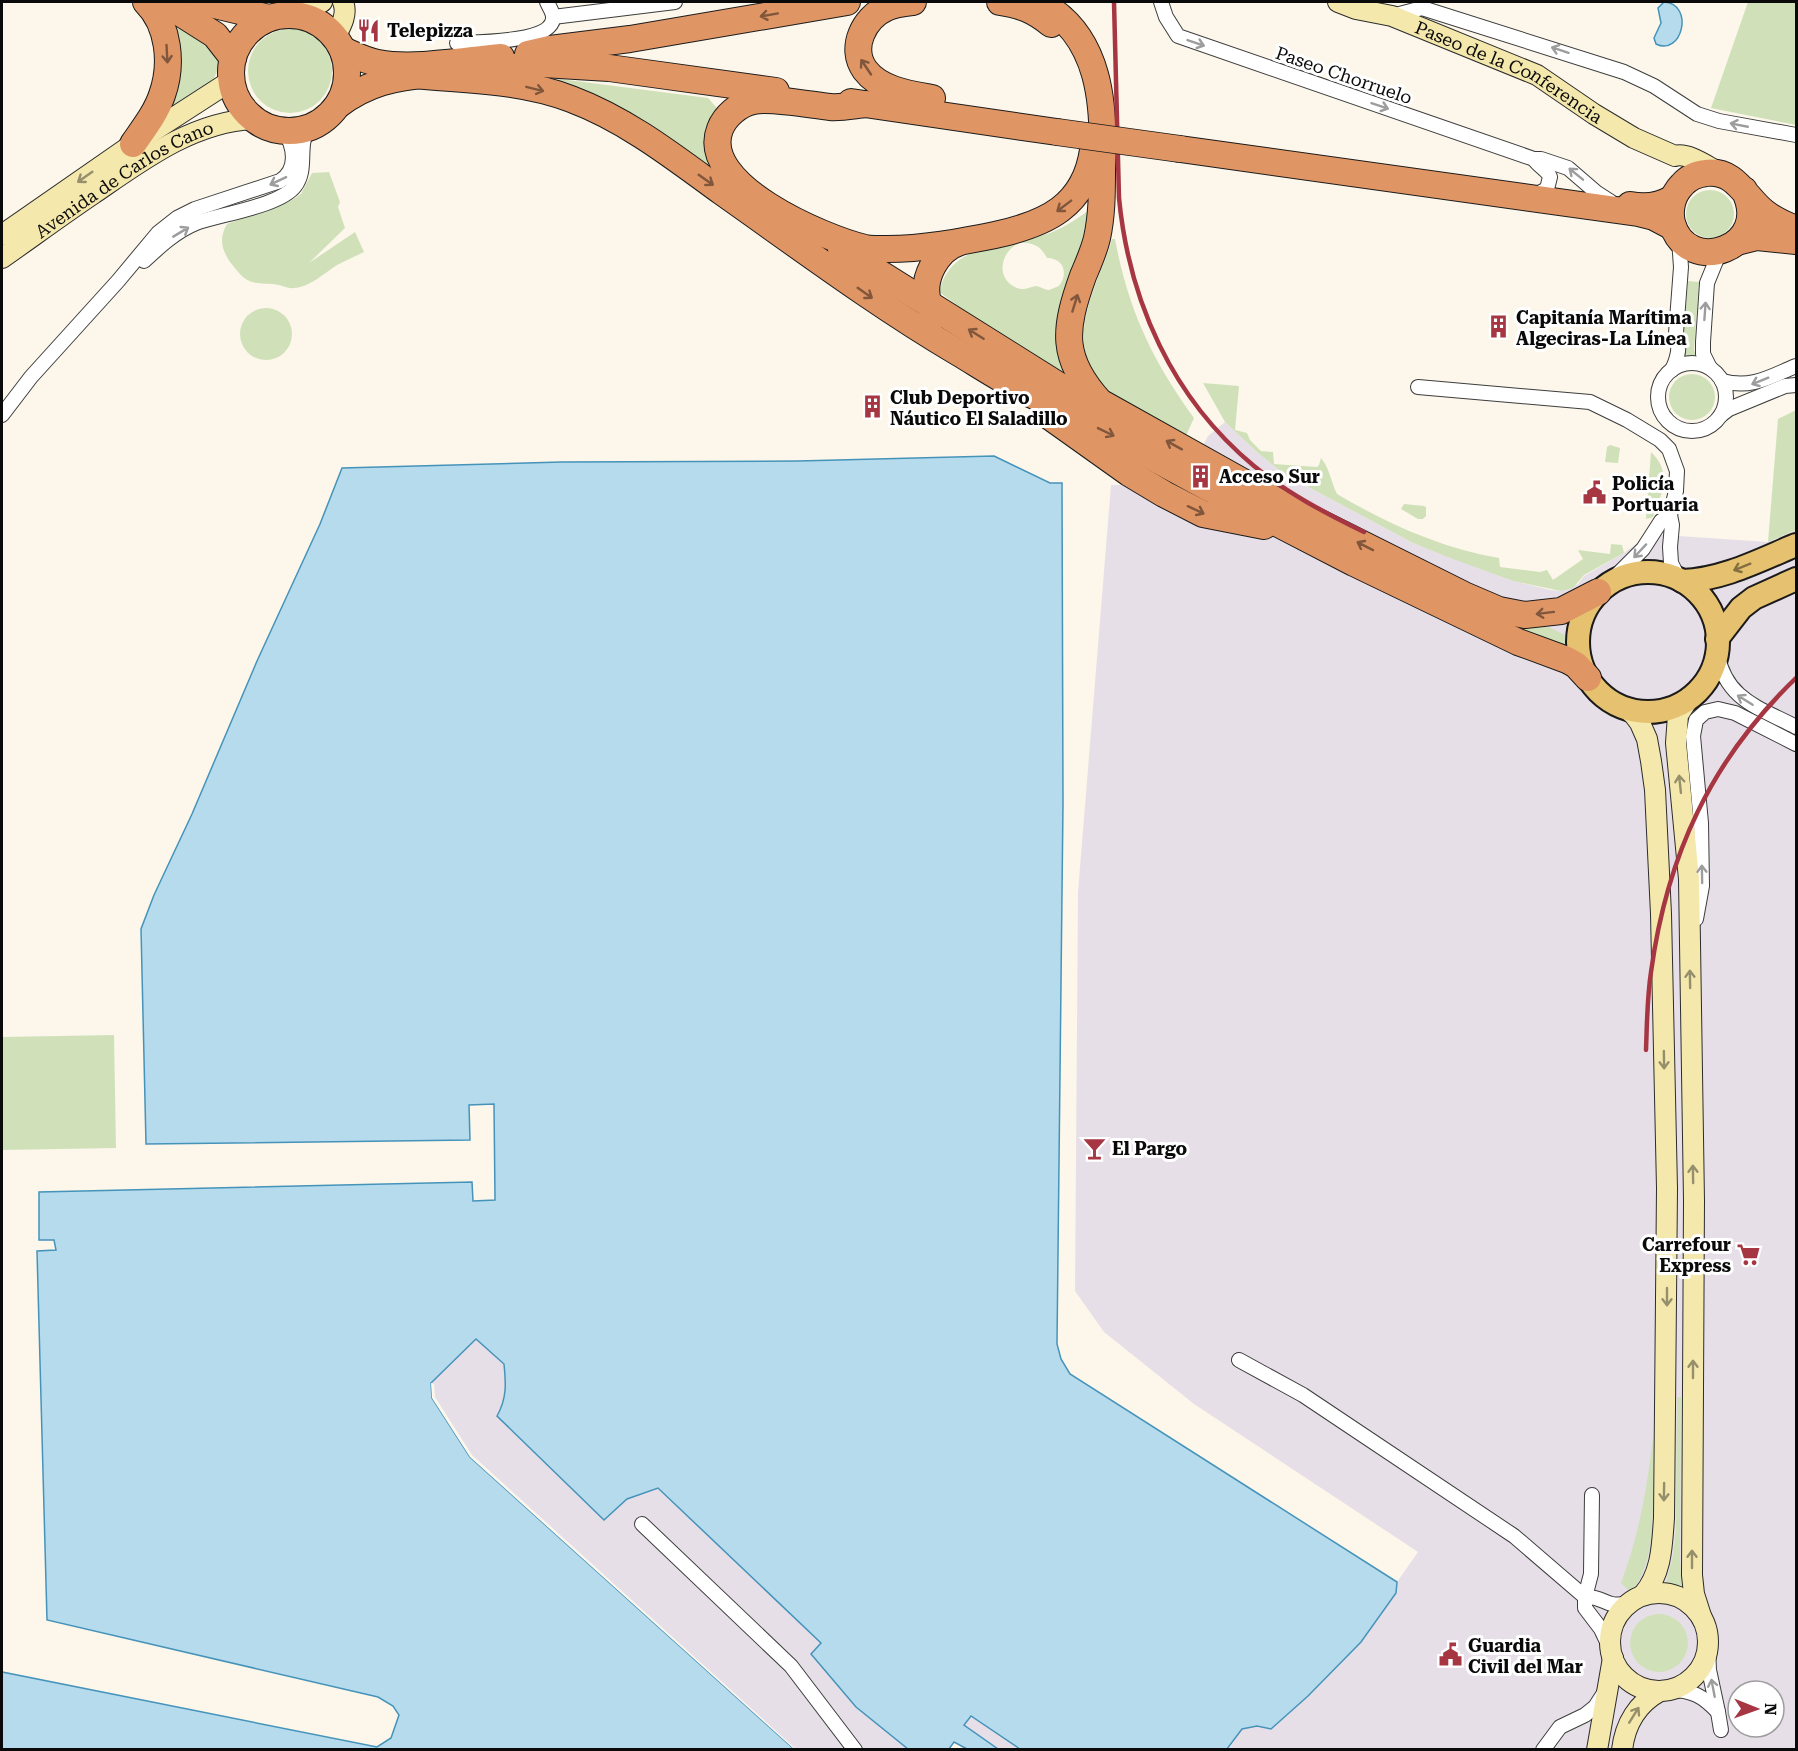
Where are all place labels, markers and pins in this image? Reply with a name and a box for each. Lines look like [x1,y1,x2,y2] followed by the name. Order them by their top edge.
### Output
[356,17,382,43] restaurant icon: Telepizza
[387,20,473,41] place label: Telepizza
[1516,307,1692,349] place label: Capitanía Marítima Algeciras-La Línea
[1485,314,1511,340] building icon: Capitanía Marítima Algeciras-La Línea
[890,387,1068,429] place label: Club Deportivo Náutico El Saladillo
[859,394,885,420] building icon: Club Deportivo Náutico El Saladillo
[1188,463,1214,489] building icon: Acceso Sur
[1219,466,1320,487] place label: Acceso Sur
[1612,473,1699,515] place label: Policía Portuaria
[1581,480,1607,506] public building icon: Policía Portuaria
[1081,1135,1107,1161] bar icon: El Pargo
[1112,1138,1188,1159] place label: El Pargo
[1642,1234,1731,1276] place label: Carrefour Express
[1736,1241,1762,1267] supermarket icon: Carrefour Express
[1468,1635,1583,1677] place label: Guardia Civil del Mar
[1437,1642,1463,1668] public building icon: Guardia Civil del Mar

